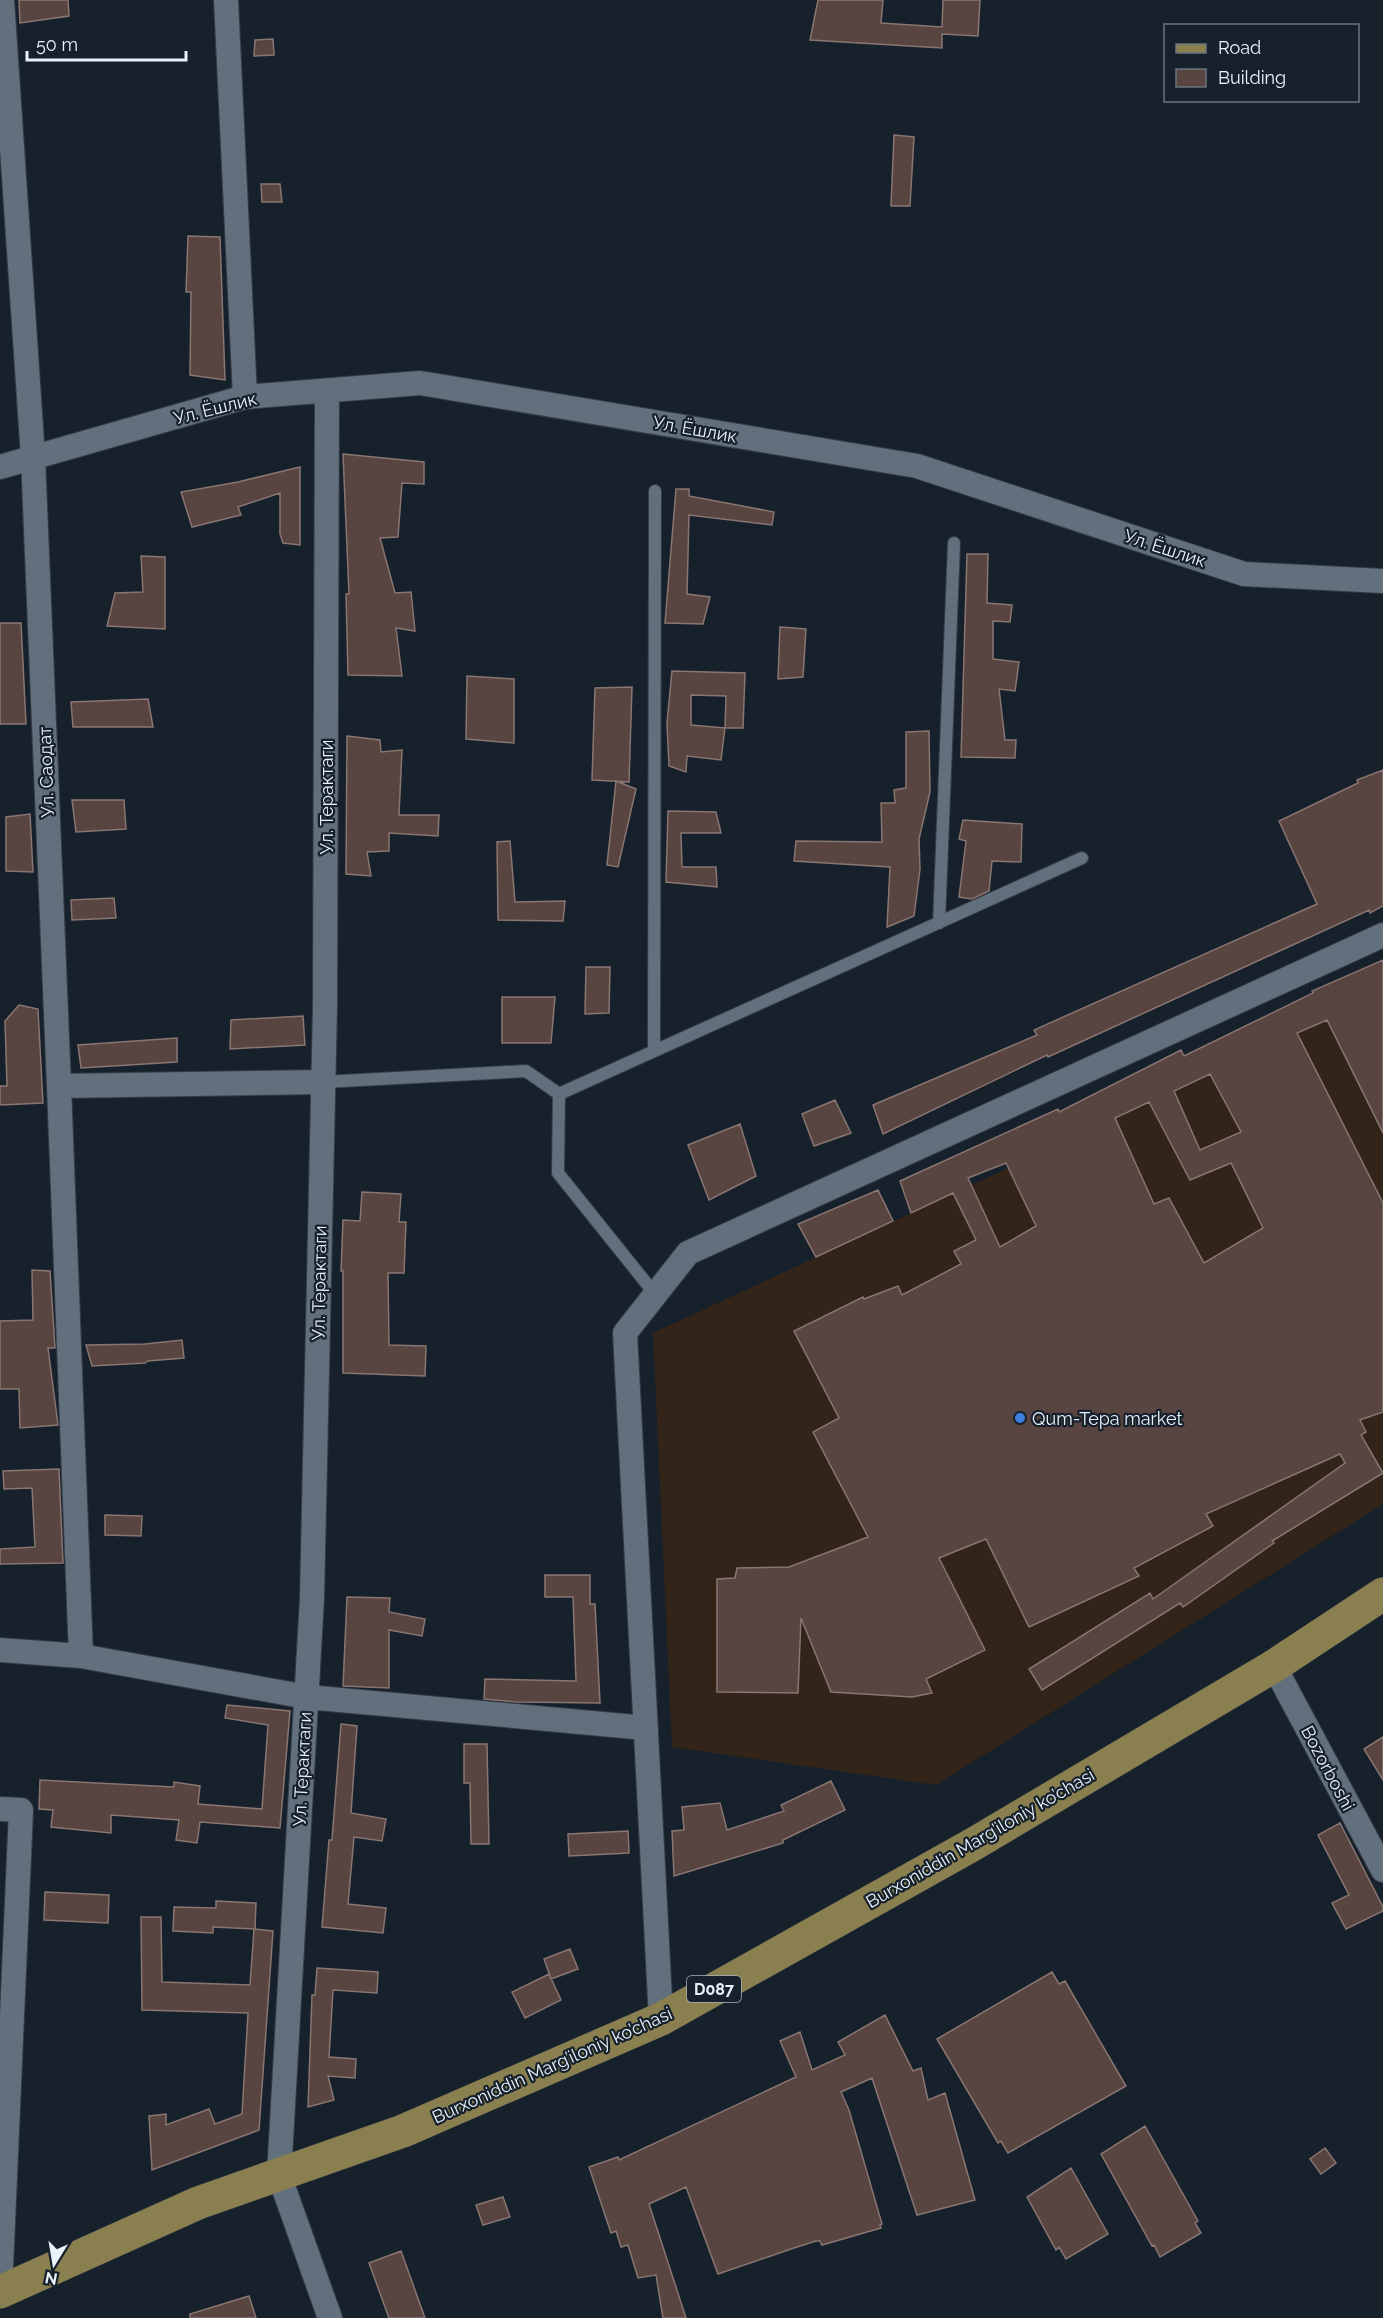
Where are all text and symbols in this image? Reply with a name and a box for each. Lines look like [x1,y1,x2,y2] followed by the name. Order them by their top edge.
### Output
[27,24,186,62] scale bar
[1164,24,1359,102] legend
[36,34,78,55] text: 50 m
[1218,37,1261,58] text: Road
[1218,67,1286,88] text: Building
[171,388,259,428] street label: Ул. Ёшлик
[651,411,739,447] street label: Ул. Ёшлик
[1121,525,1209,571] street label: Ул. Ёшлик
[34,726,58,818] street label: Ул. Саодат
[316,740,337,854] street label: Ул. Терактаги
[307,1225,331,1341] street label: Ул. Терактаги
[1032,1408,1182,1429] place label: Qum-Tepa market
[1013,1411,1027,1425] marker: Qum-Tepa market
[289,1711,315,1827] street label: Ул. Терактаги
[1297,1722,1359,1814] street label: Bozorboshi
[862,1764,1098,1912] street label: Burxoniddin Marg’iloniy ko’chasi
[687,1976,741,2002] road number: D087
[429,2002,675,2128] street label: Burxoniddin Marg’iloniy ko’chasi
[24,2234,84,2294] north arrow
[43,2268,59,2289] text: N

